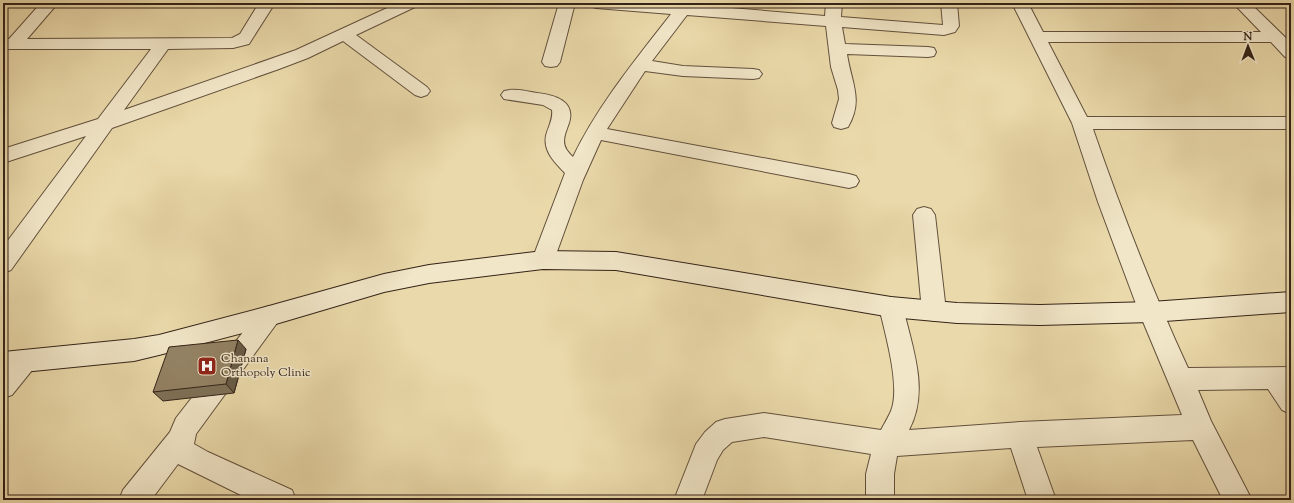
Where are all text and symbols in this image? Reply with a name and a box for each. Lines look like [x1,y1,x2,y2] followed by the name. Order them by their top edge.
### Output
[1228,26,1268,66] north arrow
[1242,29,1253,45] text: N
[221,350,311,382] place label: Chanana Orthopoly Clinic
[196,355,218,377] hospital icon: Chanana Orthopoly Clinic

